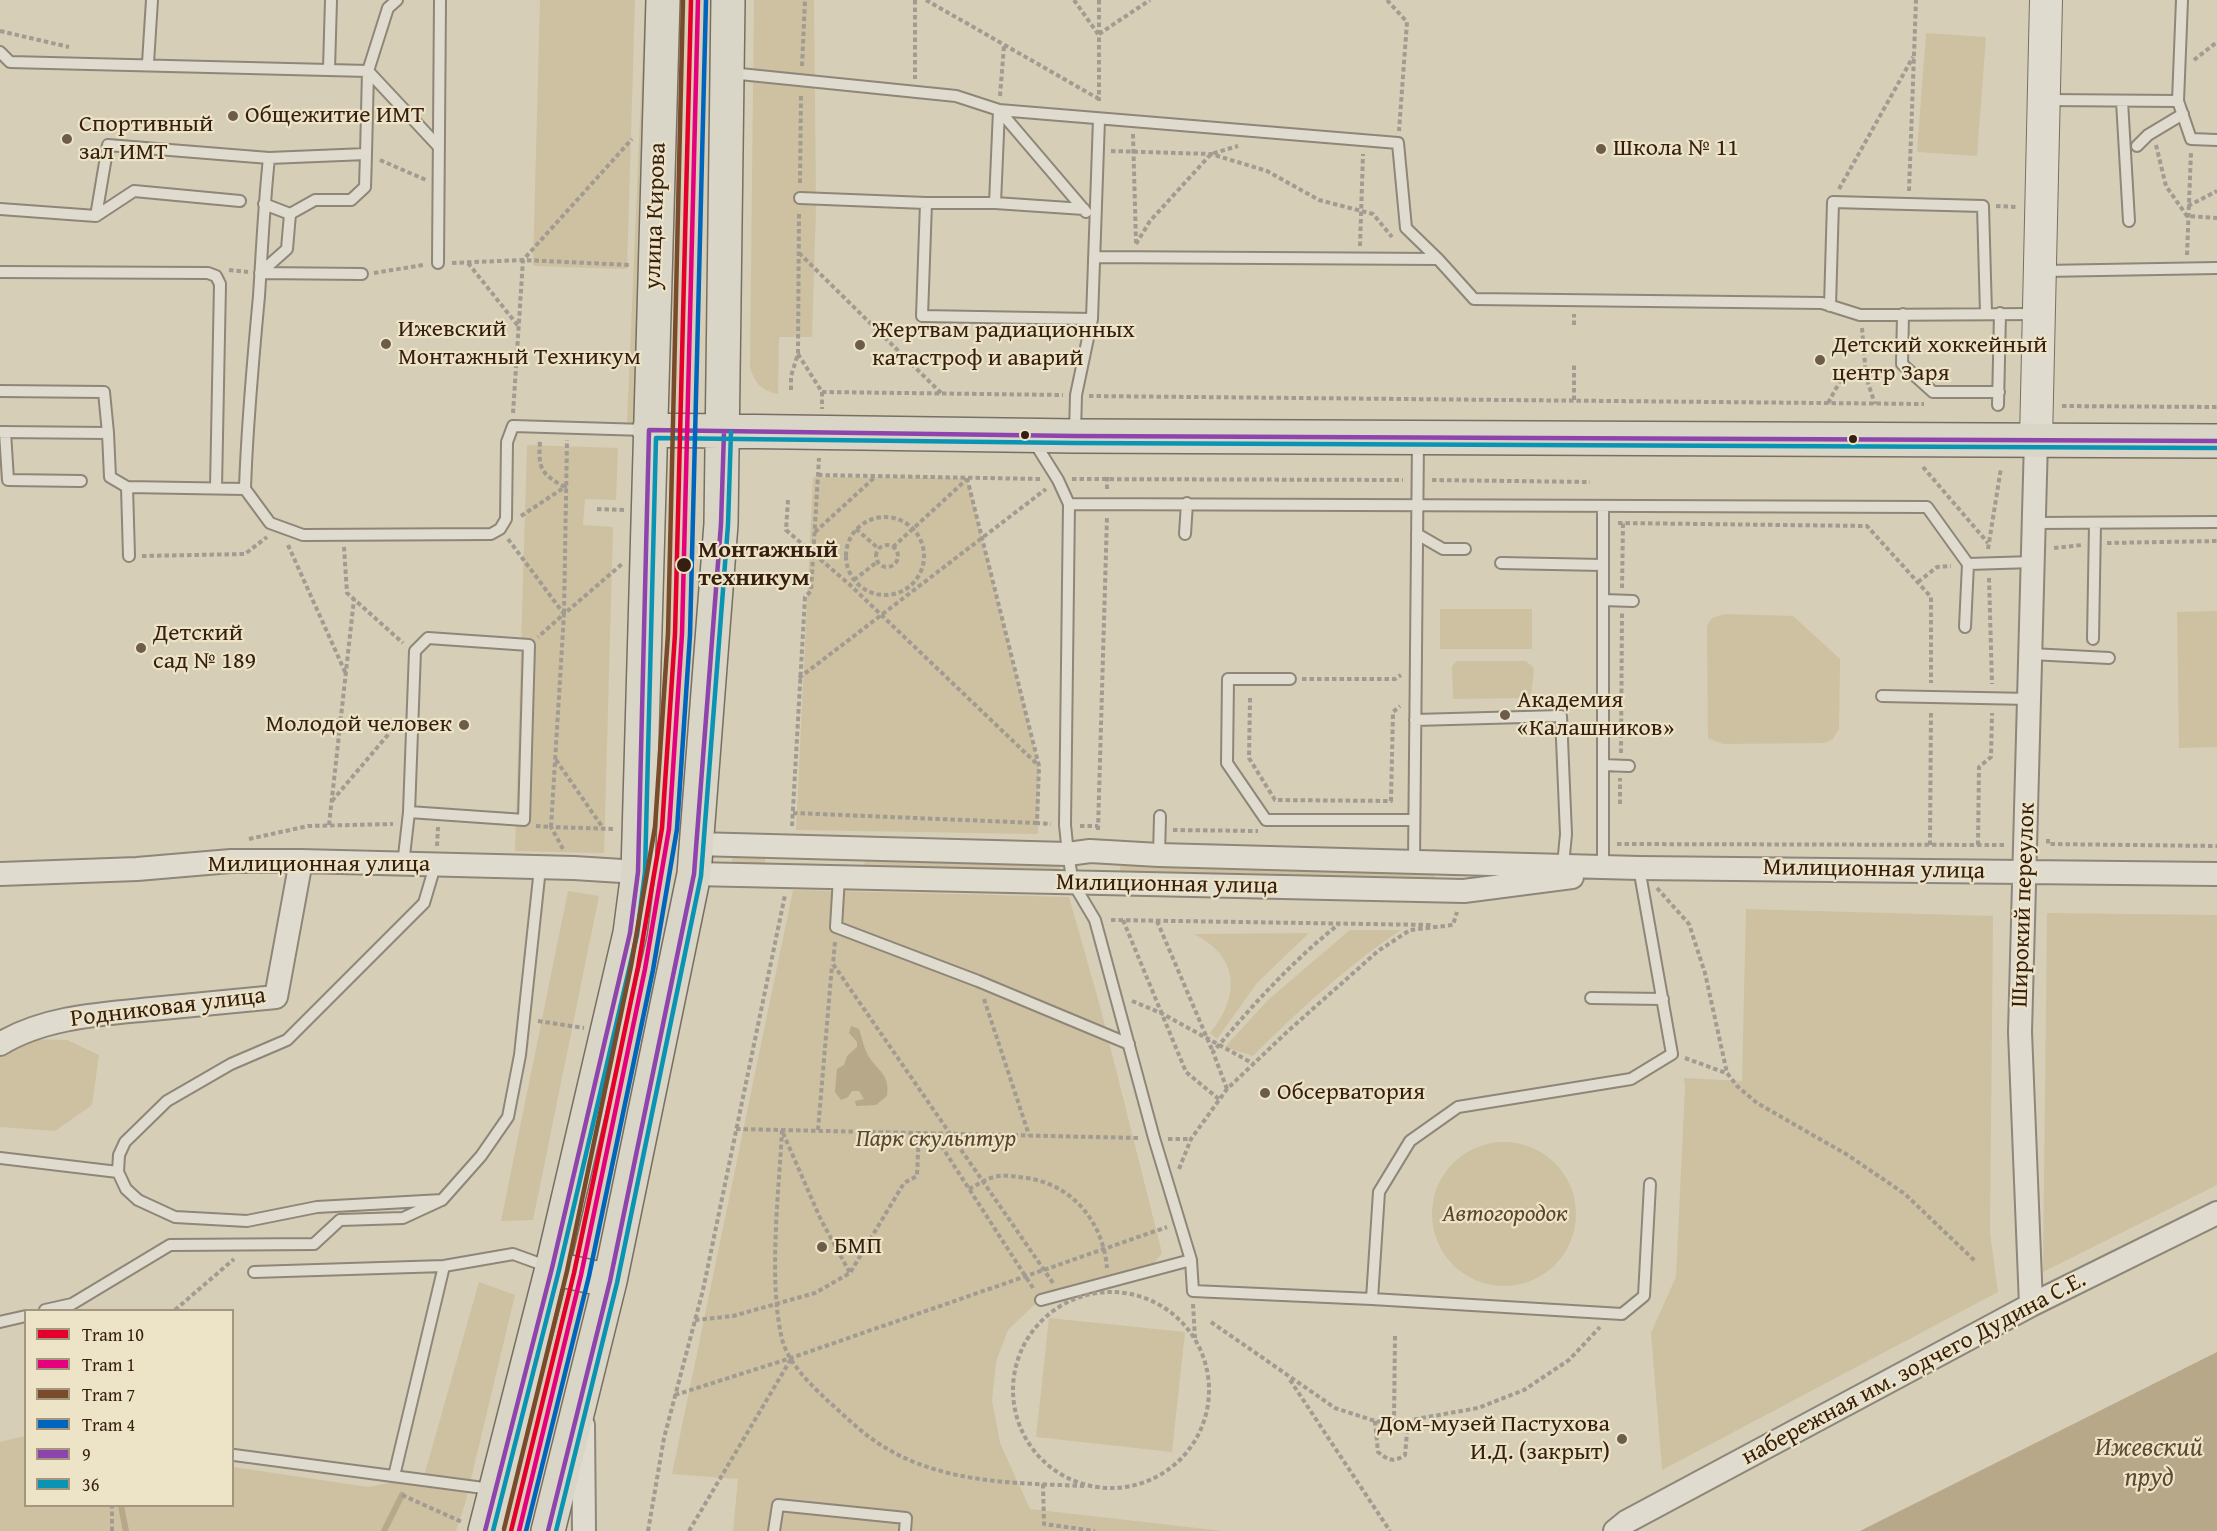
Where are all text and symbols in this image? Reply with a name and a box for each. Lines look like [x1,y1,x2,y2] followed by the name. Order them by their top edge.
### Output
[245,102,424,130] place label: Общежитие ИМТ
[226,109,240,123] marker: Общежитие ИМТ
[79,111,213,167] place label: Спортивный зал ИМТ
[60,132,74,146] marker: Спортивный зал ИМТ
[1613,135,1739,163] place label: Школа № 11
[639,142,673,290] street label: улица Кирова
[1594,142,1608,156] marker: Школа № 11
[398,316,641,372] place label: Ижевский Монтажный Техникум
[872,317,1135,373] place label: Жертвам радиационных катастроф и аварий
[1832,332,2047,388] place label: Детский хоккейный центр Заря
[379,337,393,351] marker: Ижевский Монтажный Техникум
[853,338,867,352] marker: Жертвам радиационных катастроф и аварий
[1813,353,1827,367] marker: Детский хоккейный центр Заря
[1019,429,1031,441] unlabelled marker
[1847,433,1859,445] unlabelled marker
[698,537,838,593] place label: Монтажный техникум
[675,556,693,574] marker: Монтажный техникум
[153,620,256,676] place label: Детский сад № 189
[134,641,148,655] marker: Детский сад № 189
[1517,687,1674,743] place label: Академия «Калашников»
[1498,708,1512,722] marker: Академия «Калашников»
[266,711,452,739] place label: Молодой человек
[457,718,471,732] marker: Молодой человек
[2006,802,2042,1008] street label: Широкий переулок
[208,851,430,879] street label: Милиционная улица
[1763,854,1985,886] street label: Милиционная улица
[1056,869,1278,901] street label: Милиционная улица
[69,982,267,1034] street label: Родниковая улица
[1277,1079,1425,1107] place label: Обсерватория
[1258,1086,1272,1100] marker: Обсерватория
[856,1126,1016,1154] park label: Парк скульптур
[1442,1201,1568,1229] park label: Автогородок
[834,1233,882,1261] place label: БМП
[815,1240,829,1254] marker: БМП
[1737,1266,2091,1472] street label: набережная им. зодчего Дудина С.Е.
[24,1309,234,1507] legend
[82,1321,144,1348] text: Tram 10
[82,1351,135,1378] text: Tram 1
[82,1381,135,1408] text: Tram 7
[82,1411,135,1438] text: Tram 4
[1377,1411,1610,1467] place label: Дом-музей Пастухова И.Д. (закрыт)
[1615,1432,1629,1446] marker: Дом-музей Пастухова И.Д. (закрыт)
[2095,1432,2203,1494] water label: Ижевский пруд
[82,1441,91,1468] text: 9
[82,1471,99,1498] text: 36

